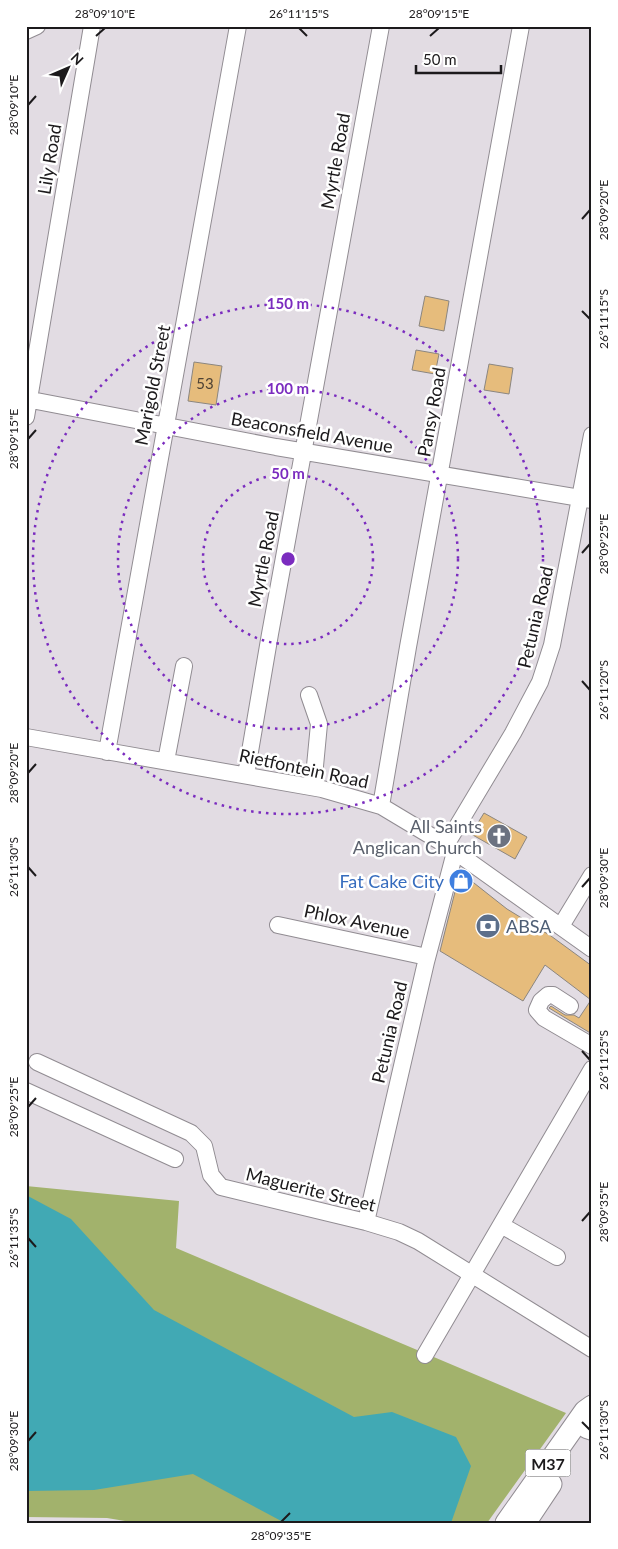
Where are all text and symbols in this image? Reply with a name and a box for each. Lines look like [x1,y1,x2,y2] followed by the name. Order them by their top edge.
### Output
[75,6,135,21] text: 28°09'10"E
[269,6,329,21] text: 26°11'15"S
[409,6,469,21] text: 28°09'15"E
[42,42,92,92] north arrow
[416,42,500,74] scale bar
[68,49,87,68] text: N
[423,50,457,68] text: 50 m
[6,75,21,135] text: 28°09'10"E
[316,111,354,211] street label: Myrtle Road
[33,122,65,196] street label: Lily Road
[596,180,611,240] text: 28°09'20"E
[596,289,611,349] text: 26°11'15"S
[267,294,309,312] text: 150 m
[130,322,175,447] street label: Marigold Street
[412,366,450,458] street label: Pansy Road
[196,374,214,392] house number: 53
[267,379,309,397] text: 100 m
[229,407,395,457] street label: Beaconsfield Avenue
[6,409,21,469] text: 28°09'15"E
[271,464,305,482] text: 50 m
[243,509,283,609] street label: Myrtle Road
[596,514,611,574] text: 28°09'25"E
[279,550,297,568] centre of rings
[513,564,557,670] street label: Petunia Road
[596,660,611,720] text: 26°11'20"S
[6,743,21,803] text: 28°09'20"E
[237,744,371,792] street label: Rietfontein Road
[353,815,482,858] place label: All Saints Anglican Church
[486,823,512,849] church icon: All Saints Anglican Church
[6,837,21,897] text: 26°11'30"S
[596,848,611,908] text: 28°09'30"E
[448,868,474,894] shop icon: Fat Cake City
[339,870,445,892] place label: Fat Cake City
[302,899,412,943] street label: Phlox Avenue
[475,913,501,939] bank icon: ABSA
[506,915,552,937] place label: ABSA
[367,979,411,1085] street label: Petunia Road
[596,1030,611,1090] text: 26°11'25"S
[6,1077,21,1137] text: 28°09'25"E
[244,1162,379,1216] street label: Maguerite Street
[596,1182,611,1242] text: 28°09'35"E
[6,1208,21,1268] text: 26°11'35"S
[596,1400,611,1460] text: 26°11'30"S
[6,1411,21,1471] text: 28°09'30"E
[526,1450,570,1476] road number: M37
[251,1528,311,1543] text: 28°09'35"E

